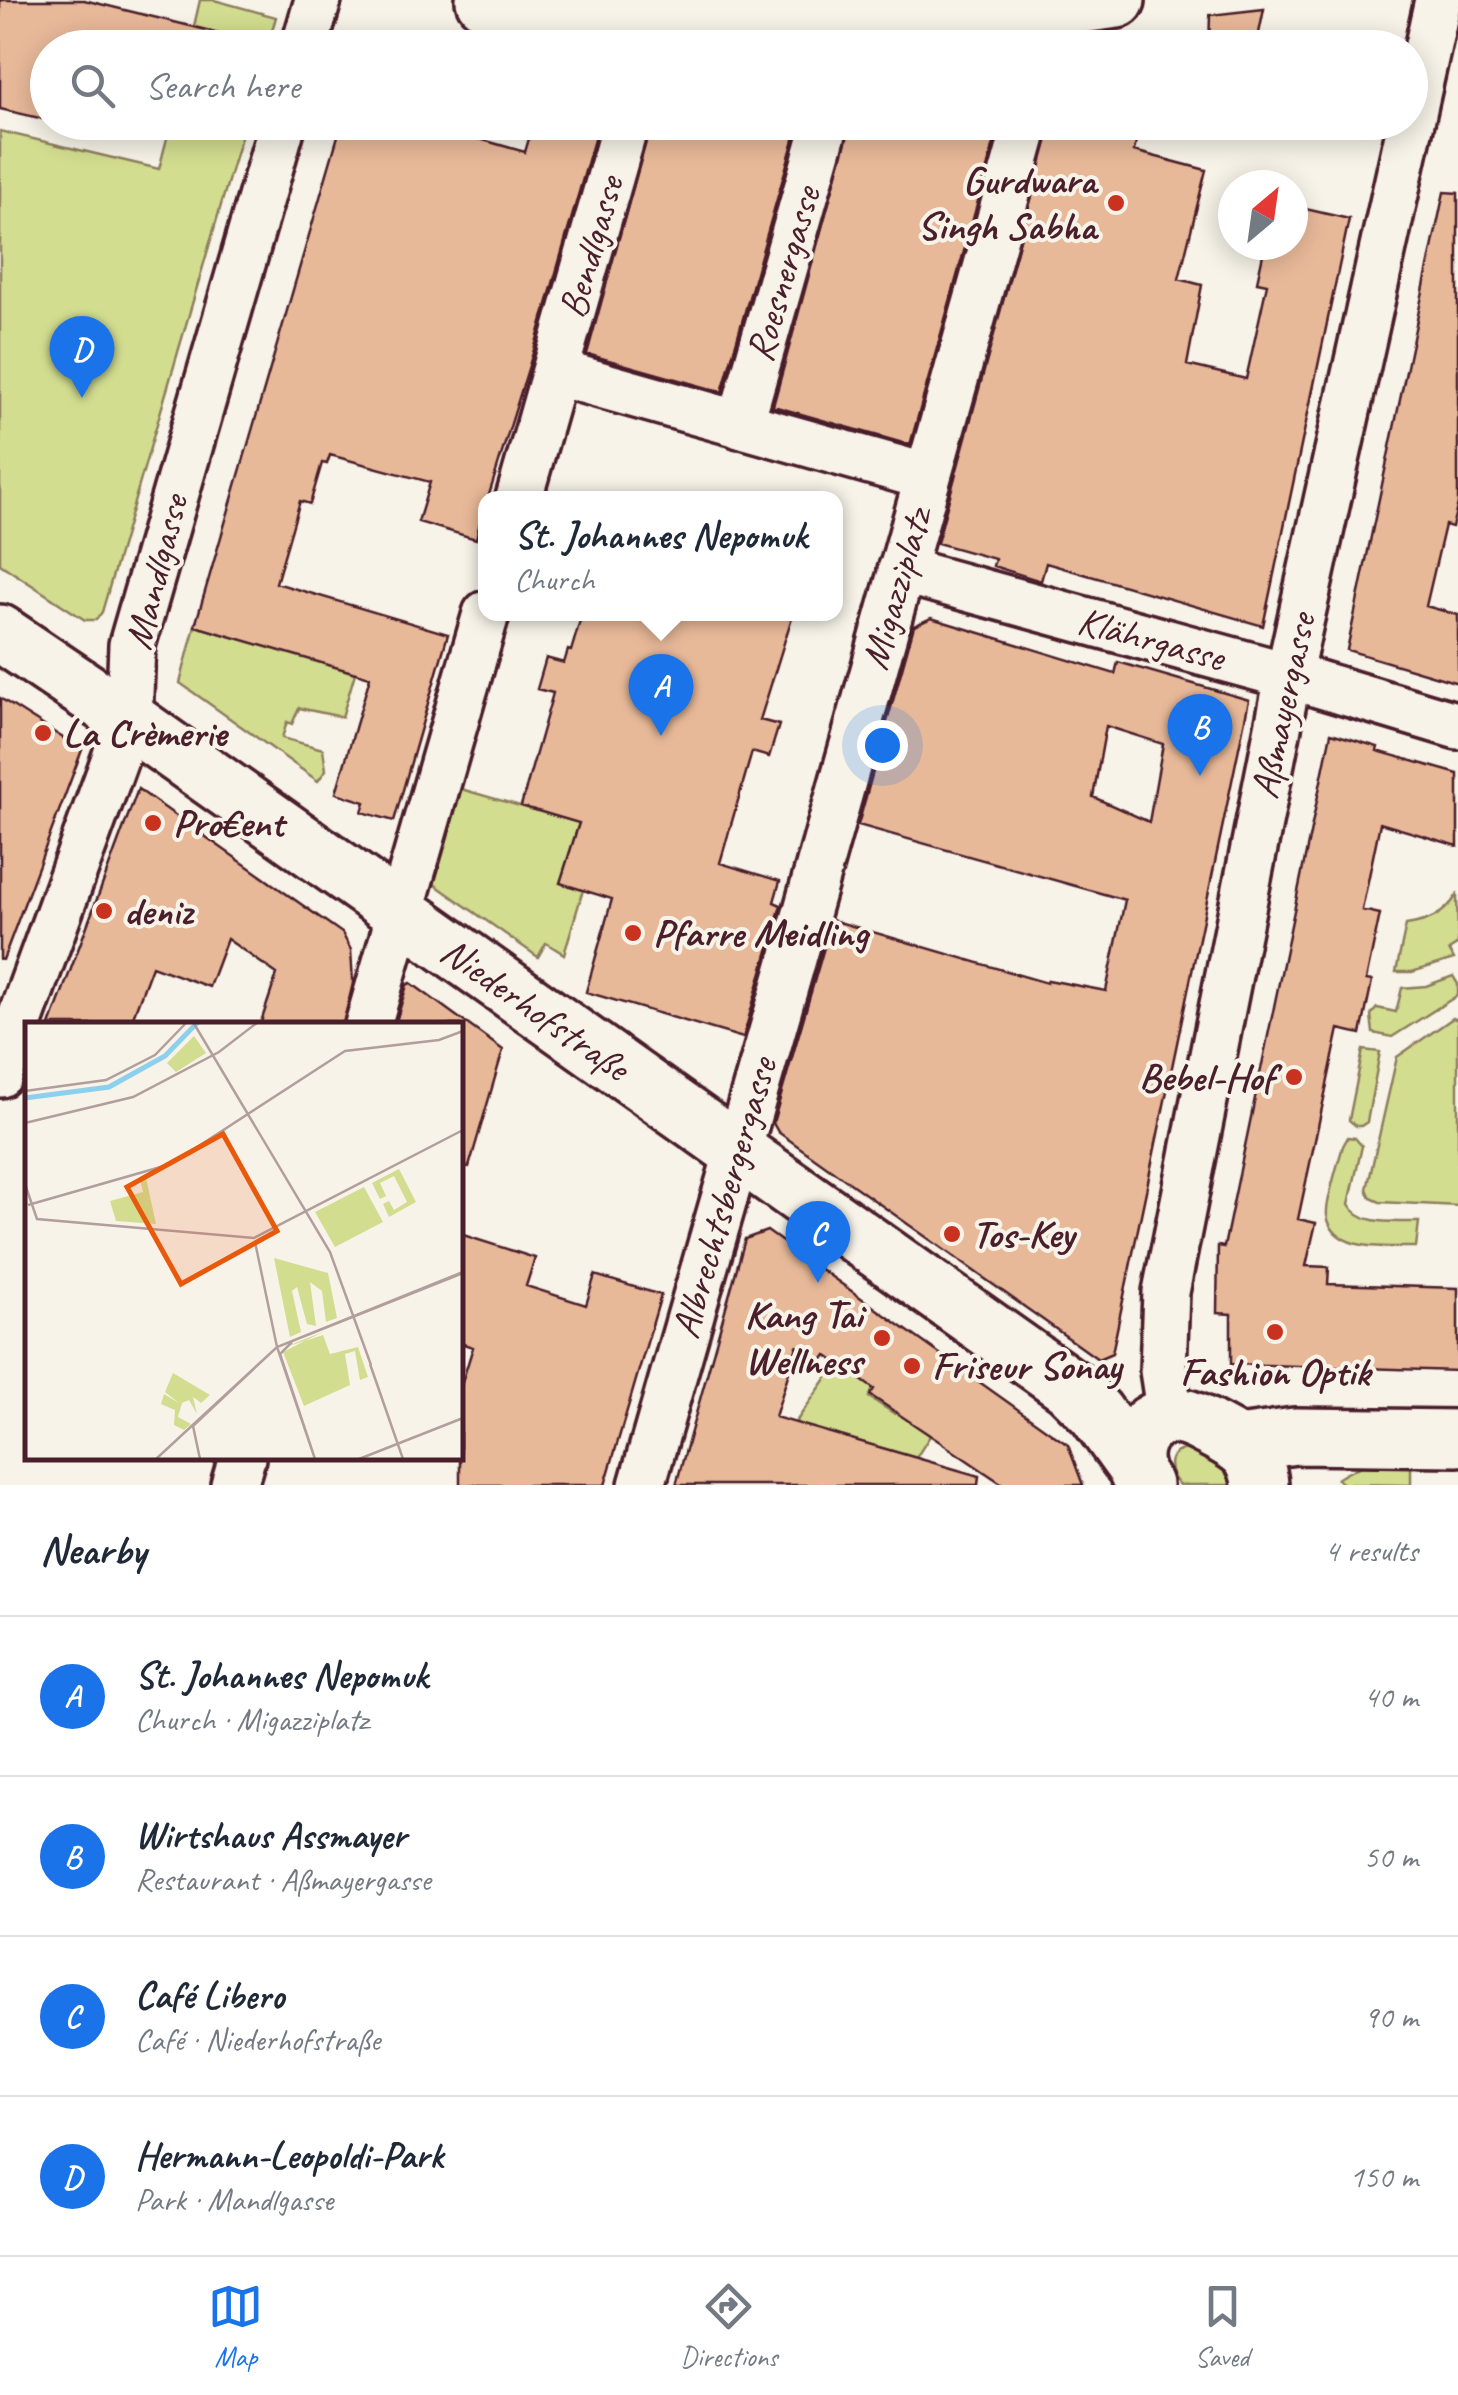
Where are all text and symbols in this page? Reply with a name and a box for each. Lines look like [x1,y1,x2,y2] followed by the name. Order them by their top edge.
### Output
[30,30,1428,140] search box
[65,58,120,113] icon: search
[145,62,300,109] text: Search here
[917,155,1099,251] place label: Gurdwara Singh Sabha
[547,168,636,323] street label: Bendlgasse
[1218,170,1308,260] north arrow
[734,178,833,367] street label: Roesnergasse
[1105,192,1127,214] marker: Gurdwara Singh Sabha
[49,316,114,398] pin: D
[113,487,200,654] street label: Mandlgasse
[478,491,843,621] popup
[849,499,944,675] street label: Migazziplatz
[514,512,807,559] text: St. Johannes Nepomuk
[514,559,594,600] text: Church
[1072,596,1233,683] street label: Klährgasse
[1239,606,1328,803] street label: Aßmayergasse
[628,654,694,736] pin: A
[1168,694,1232,776] pin: B
[63,708,229,758] place label: La Crèmerie
[857,720,908,771] your location
[32,722,54,744] marker: La Crèmerie
[173,798,288,848] place label: Pro€ent
[142,812,164,834] marker: Pro€ent
[124,886,196,936] place label: deniz
[93,900,115,922] marker: deniz
[653,908,871,958] place label: Pfarre Meidling
[622,922,644,944] marker: Pfarre Meidling
[431,926,641,1094] street label: Niederhofstraße
[25,1022,462,1460] inset map
[660,1049,789,1344] street label: Albrechtsbergergasse
[1139,1052,1283,1102] place label: Bebel-Hof
[1283,1066,1305,1088] marker: Bebel-Hof
[786,1200,850,1283] pin: C
[972,1209,1077,1259] place label: Tos-Key
[941,1223,963,1245] marker: Tos-Key
[745,1290,867,1386] place label: Kang Tai Wellness
[1264,1321,1286,1343] marker: Fashion Optik
[871,1327,893,1349] marker: Kang Tai Wellness
[932,1341,1125,1391] place label: Friseur Sonay
[1180,1347,1373,1397] place label: Fashion Optik
[901,1355,923,1377] marker: Friseur Sonay
[40,1524,146,1577] text: Nearby
[1324,1530,1418,1571] text: 4 results
[135,1652,427,1699] text: St. Johannes Nepomuk
[64,1676,81,1717] text: A
[1364,1676,1418,1717] text: 40 m
[135,1699,368,1740] text: Church · Migazziplatz
[135,1812,406,1859] text: Wirtshaus Assmayer
[64,1836,81,1877] text: B
[1364,1836,1418,1877] text: 50 m
[135,1859,431,1900] text: Restaurant · Aßmayergasse
[135,1972,284,2019] text: Café Libero
[65,1996,80,2037] text: C
[1364,1996,1418,2037] text: 90 m
[135,2019,380,2060] text: Café · Niederhofstraße
[135,2132,443,2179] text: Hermann-Leopoldi-Park
[63,2156,82,2197] text: D
[1349,2156,1418,2197] text: 150 m
[135,2179,333,2220] text: Park · Mandlgasse
[208,2279,263,2374] tab: Map
[680,2279,778,2374] tab: Directions
[1195,2279,1250,2374] tab: Saved

